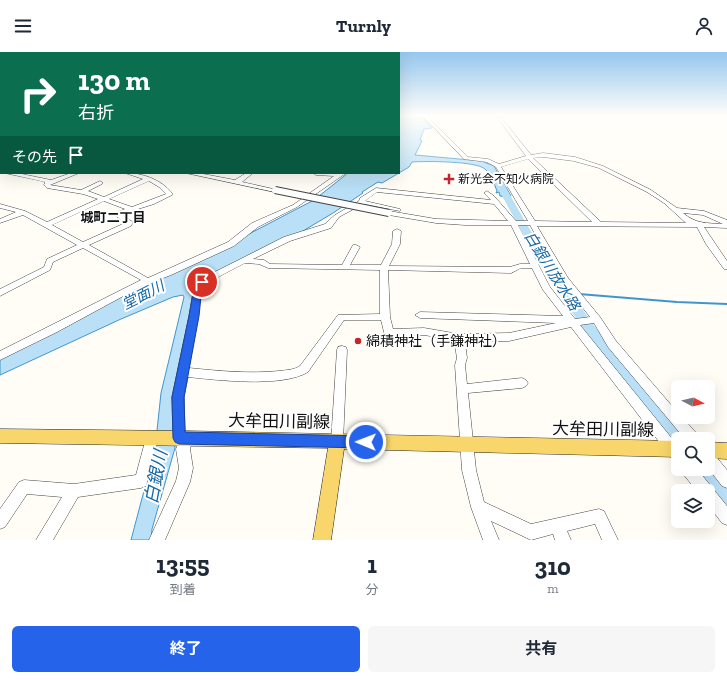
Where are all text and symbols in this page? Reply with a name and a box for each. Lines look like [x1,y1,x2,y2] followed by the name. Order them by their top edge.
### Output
[12,15,34,37] icon: menu
[336,15,391,37] text: Turnly
[693,15,715,37] icon: person
[78,64,150,97] text: 130 m
[12,68,64,120] icon: right
[78,102,114,124] text: 右折
[65,144,87,166] icon: arrive
[12,148,57,166] text: その先
[458,172,554,186] place label: 新光会不知火病院
[443,173,455,185] marker: 新光会不知火病院
[80,210,146,225] district label: 城町二丁目
[521,228,585,316] water label: 白銀川放水路
[185,265,219,299] pin
[191,271,213,293] icon: arrive
[119,276,169,313] water label: 堂面川
[366,333,506,350] place label: 綿積神社（手鎌神社）
[353,336,363,346] marker: 綿積神社（手鎌神社）
[671,380,715,424] north arrow
[671,380,715,528] map controls
[228,410,330,432] street label: 大牟田川副線
[552,418,654,440] street label: 大牟田川副線
[345,421,387,463] position arrow
[671,432,715,476] button: search
[140,446,172,506] water label: 白銀川
[671,484,715,528] button: layers
[156,550,210,579] text: 13:55
[367,550,377,579] text: 1
[535,552,571,581] text: 310
[547,581,558,596] text: m
[170,582,196,597] text: 到着
[366,582,379,597] text: 分
[12,626,360,672] button: 終了
[368,626,715,672] button: 共有

